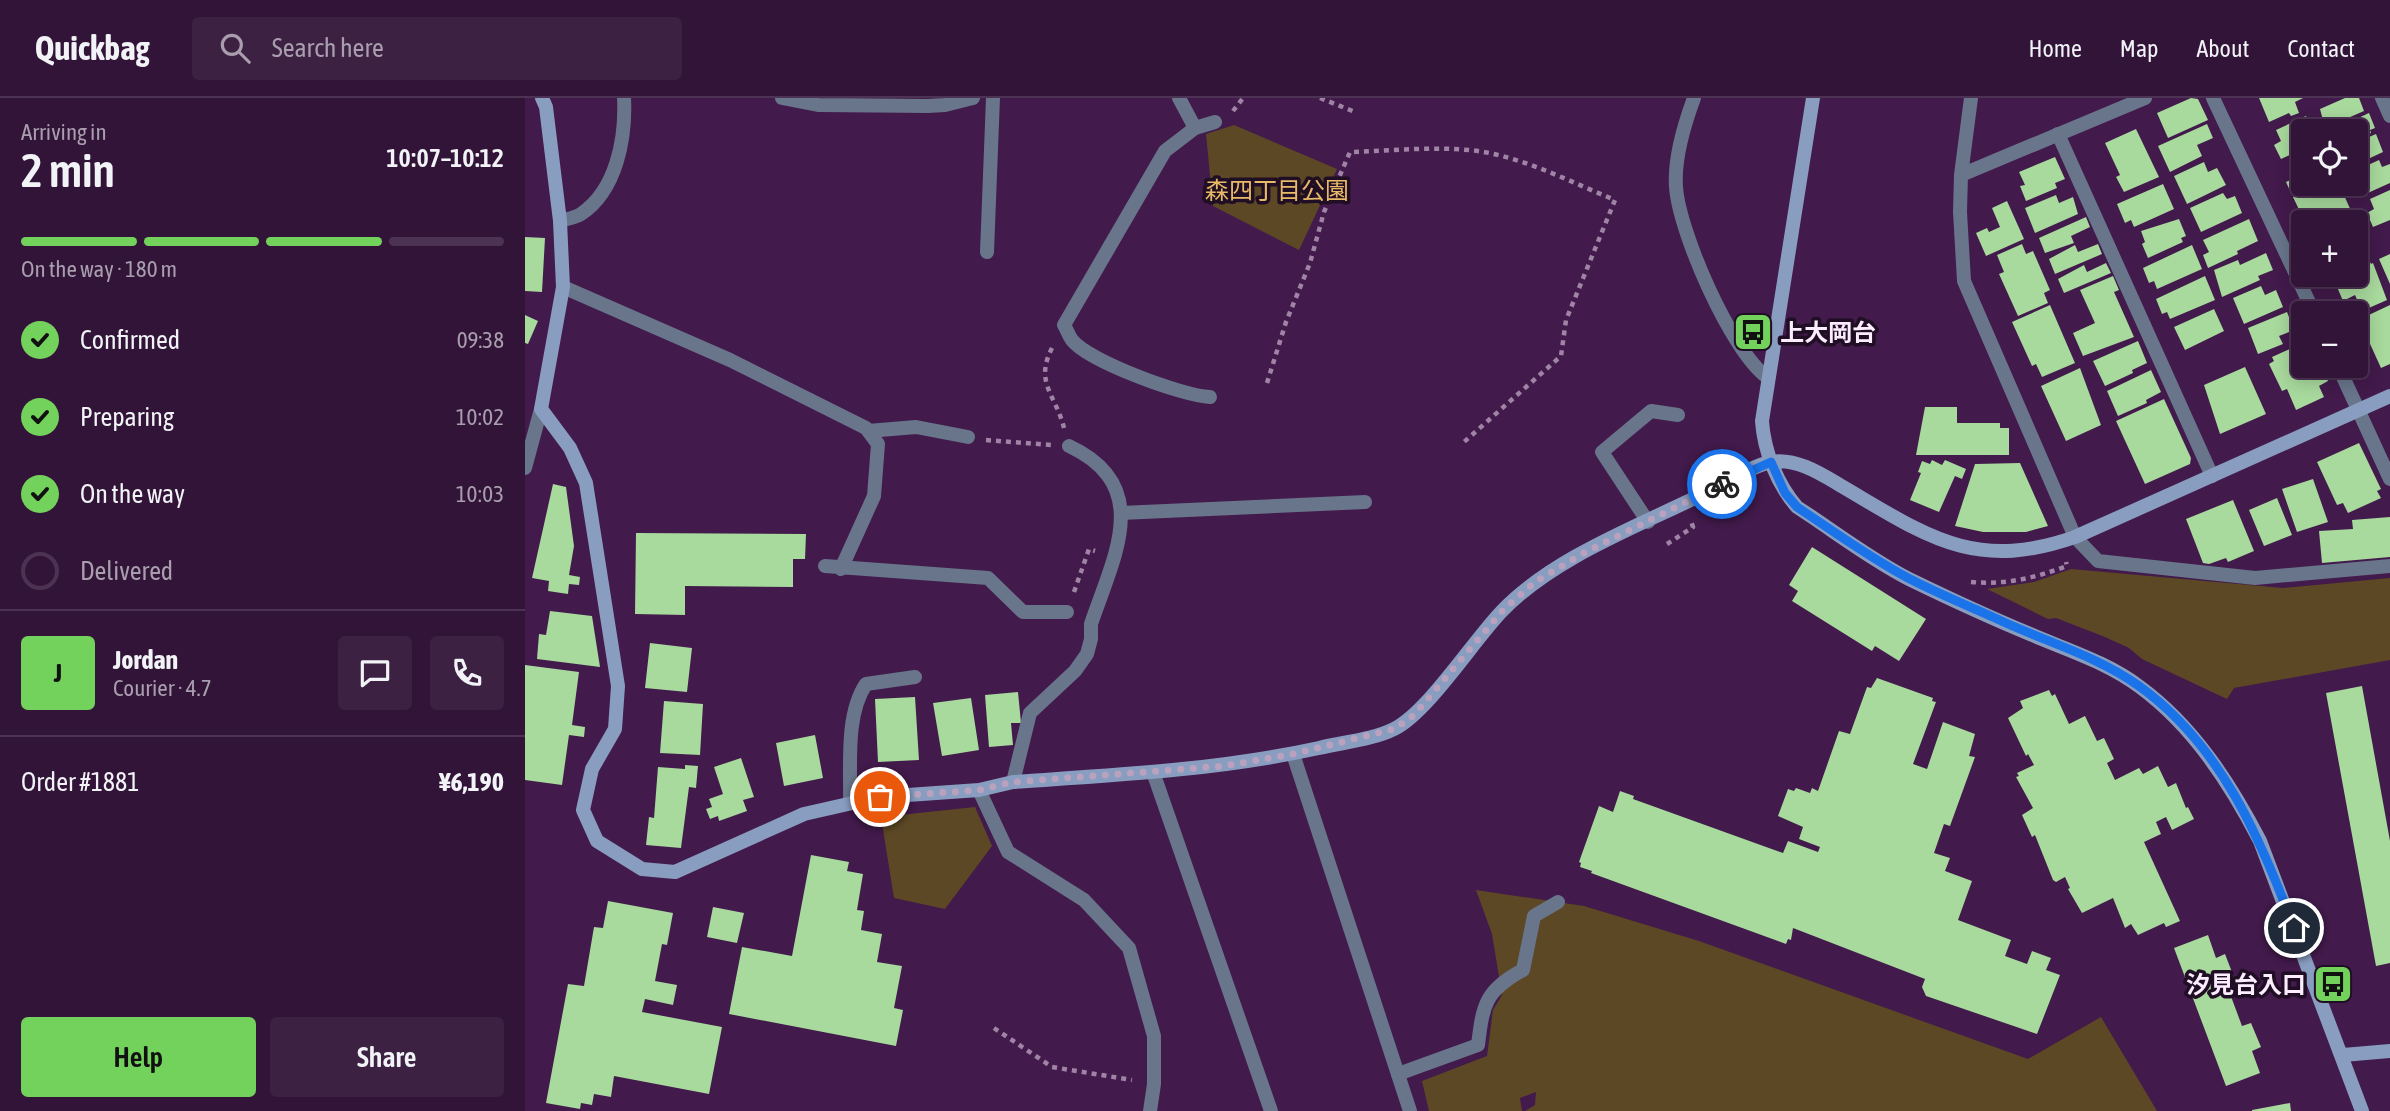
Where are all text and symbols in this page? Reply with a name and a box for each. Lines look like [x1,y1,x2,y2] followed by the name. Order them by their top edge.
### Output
[192,17,682,80] search box
[35,29,150,67] text: Quickbag
[216,29,254,67] icon: search
[272,33,384,63] text: Search here
[2028,35,2082,62] text: Home
[2120,35,2158,62] text: Map
[2196,35,2249,62] text: About
[2287,35,2355,62] text: Contact
[21,119,107,145] text: Arriving in
[2291,119,2368,378] map controls
[2291,119,2368,196] button: locate
[386,143,504,173] text: 10:07–10:12
[21,144,115,197] text: 2 min
[1205,177,1349,204] park label: 森四丁目公園
[2291,210,2368,287] button: +
[21,256,177,282] text: On the way · 180 m
[2291,301,2368,378] button: −
[1732,311,1774,353] bus stop icon: 上大岡台
[1780,319,1876,346] place label: 上大岡台
[21,321,59,359] icon: check
[80,325,180,355] text: Confirmed
[457,327,504,353] text: 09:38
[21,398,59,436] icon: check
[80,402,174,432] text: Preparing
[456,404,504,430] text: 10:02
[1687,449,1757,519] courier
[1703,465,1741,503] icon: bike
[21,475,59,513] icon: check
[80,479,185,509] text: On the way
[456,481,504,507] text: 10:03
[80,556,173,586] text: Delivered
[338,636,412,710] button: chat
[430,636,504,710] button: phone
[113,645,178,675] text: Jordan
[54,658,62,688] text: J
[113,675,212,701] text: Courier · 4.7
[21,767,140,797] text: Order #1881
[439,767,504,797] text: ¥6,190
[850,767,910,827] pin
[861,778,899,816] icon: bag
[2264,898,2324,958] pin
[2275,909,2313,947] icon: home
[2312,963,2354,1005] bus stop icon: 汐見台入口
[2186,971,2306,998] place label: 汐見台入口
[21,1017,256,1097] button: Help
[270,1017,504,1097] button: Share

